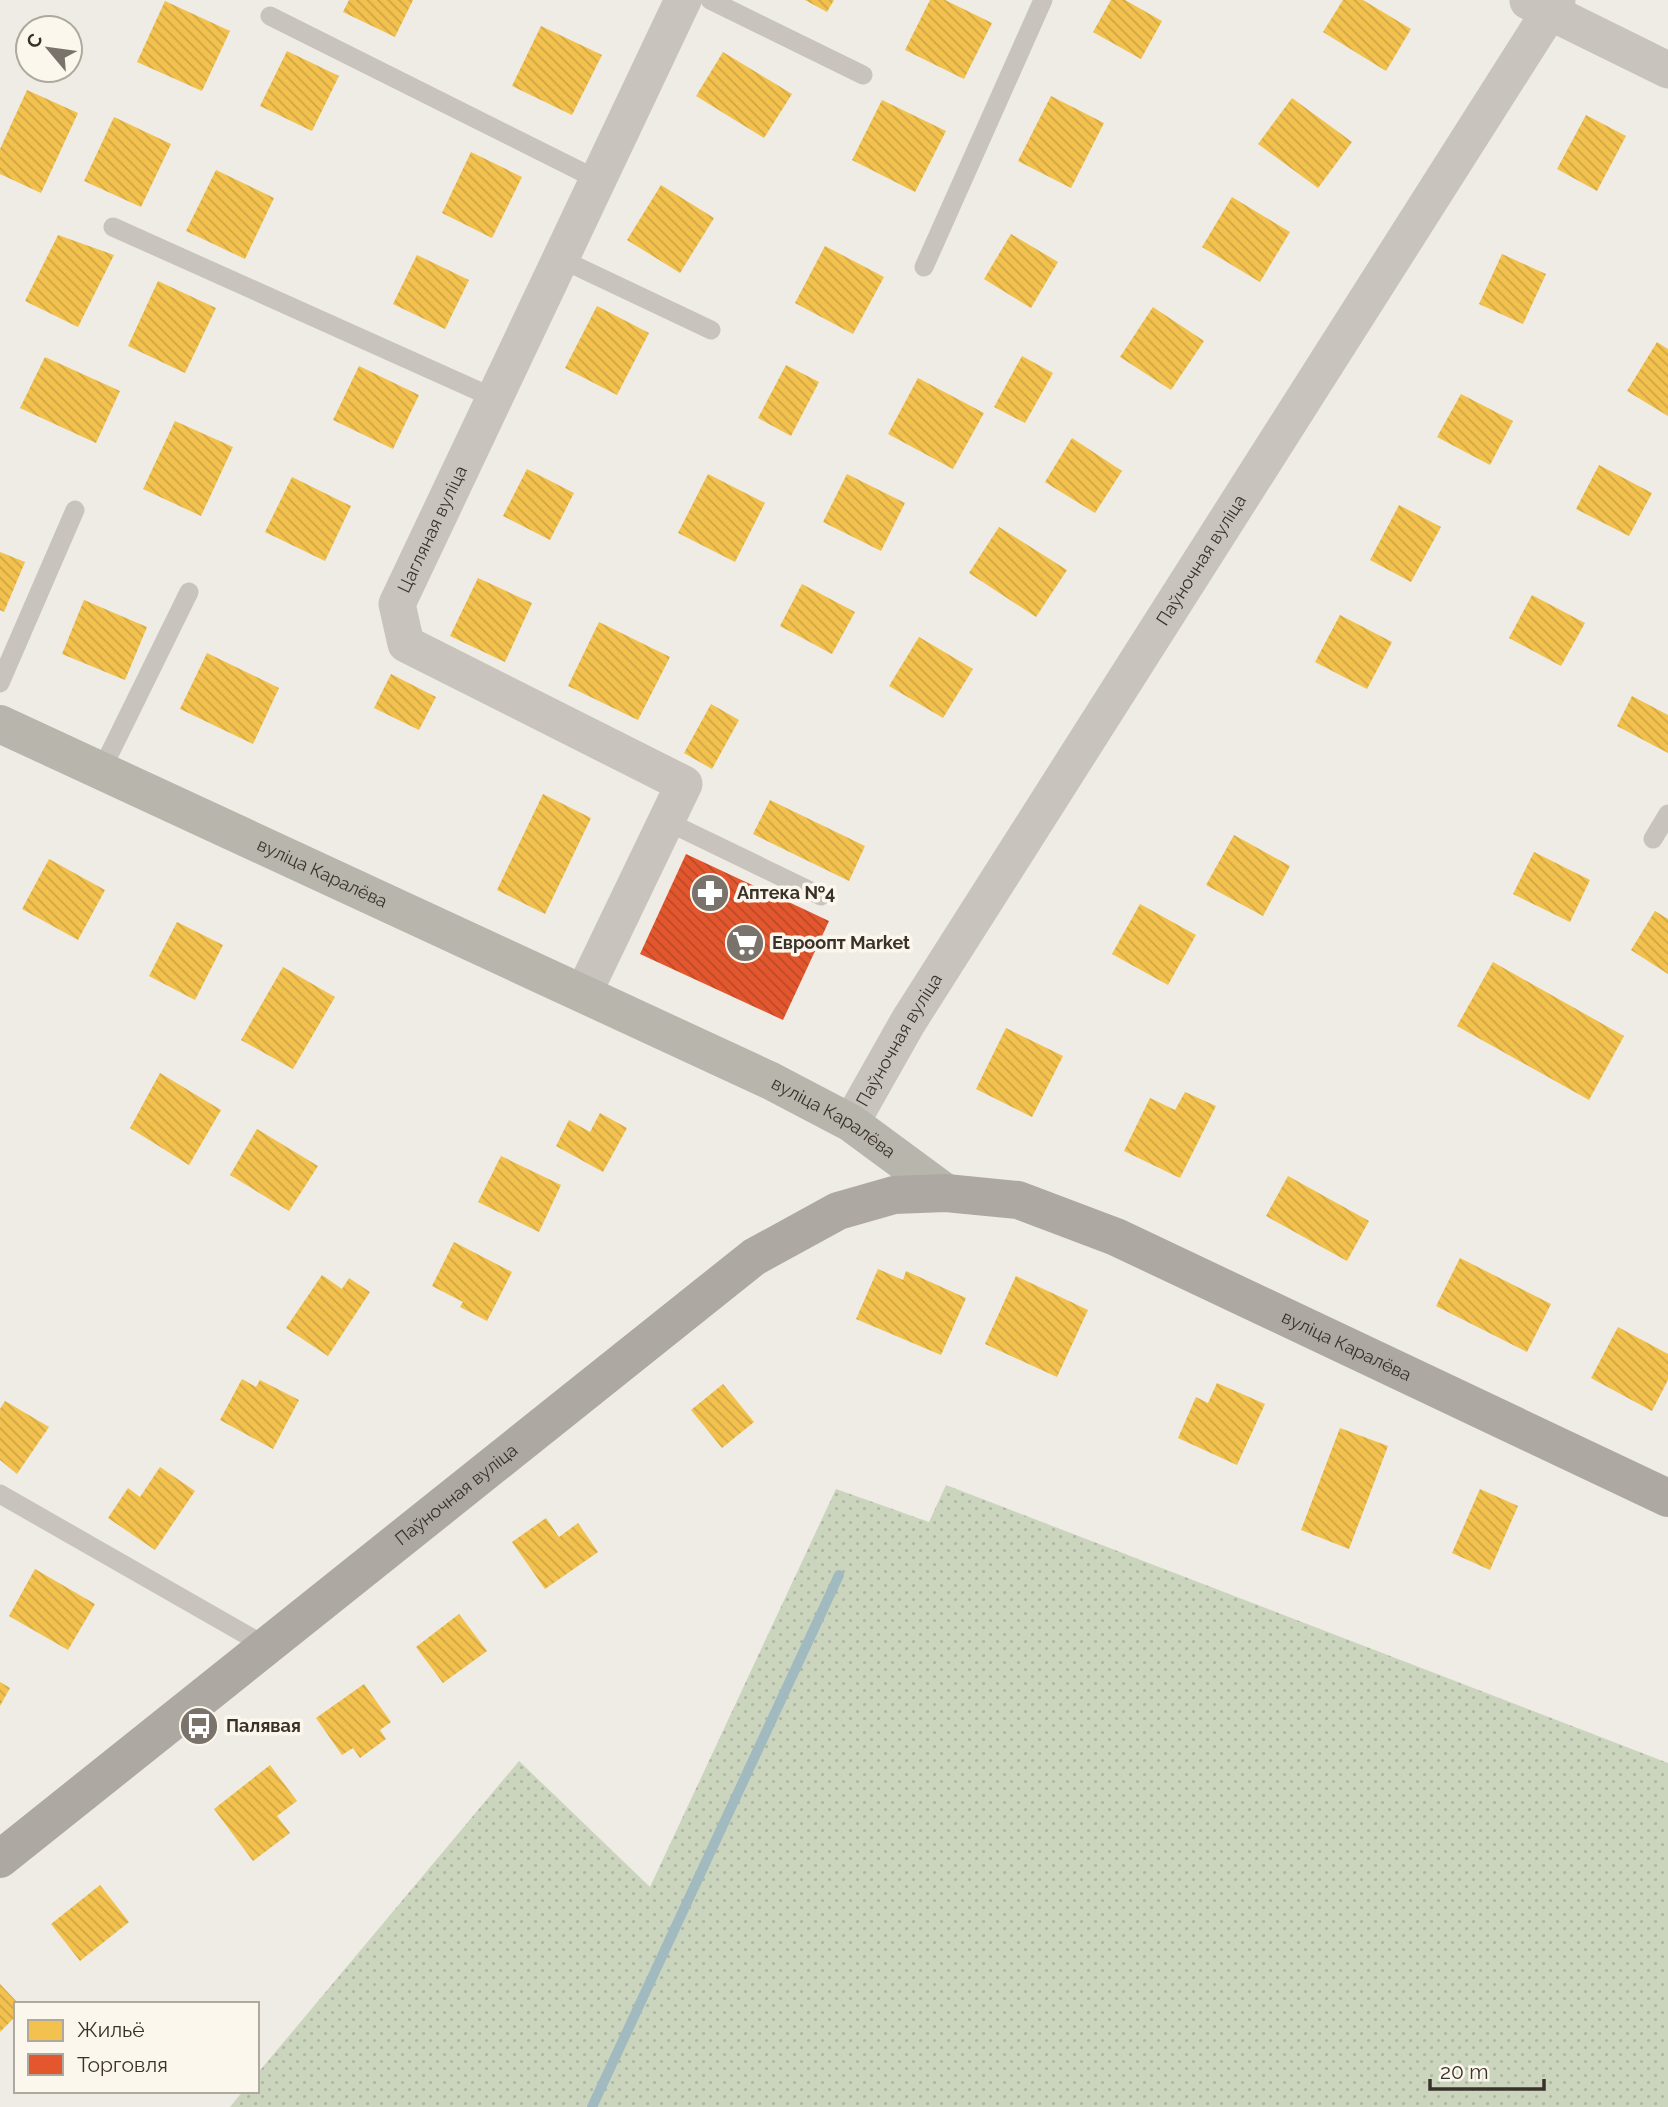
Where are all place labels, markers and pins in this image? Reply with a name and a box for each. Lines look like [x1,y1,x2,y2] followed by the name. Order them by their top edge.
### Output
[689,872,731,914] pharmacy icon: Аптека №4
[737,882,835,903] place label: Аптека №4
[724,922,766,964] supermarket icon: Евроопт Market
[772,932,910,953] place label: Евроопт Market
[178,1705,220,1747] bus stop icon: Палявая
[226,1715,301,1736] place label: Палявая

